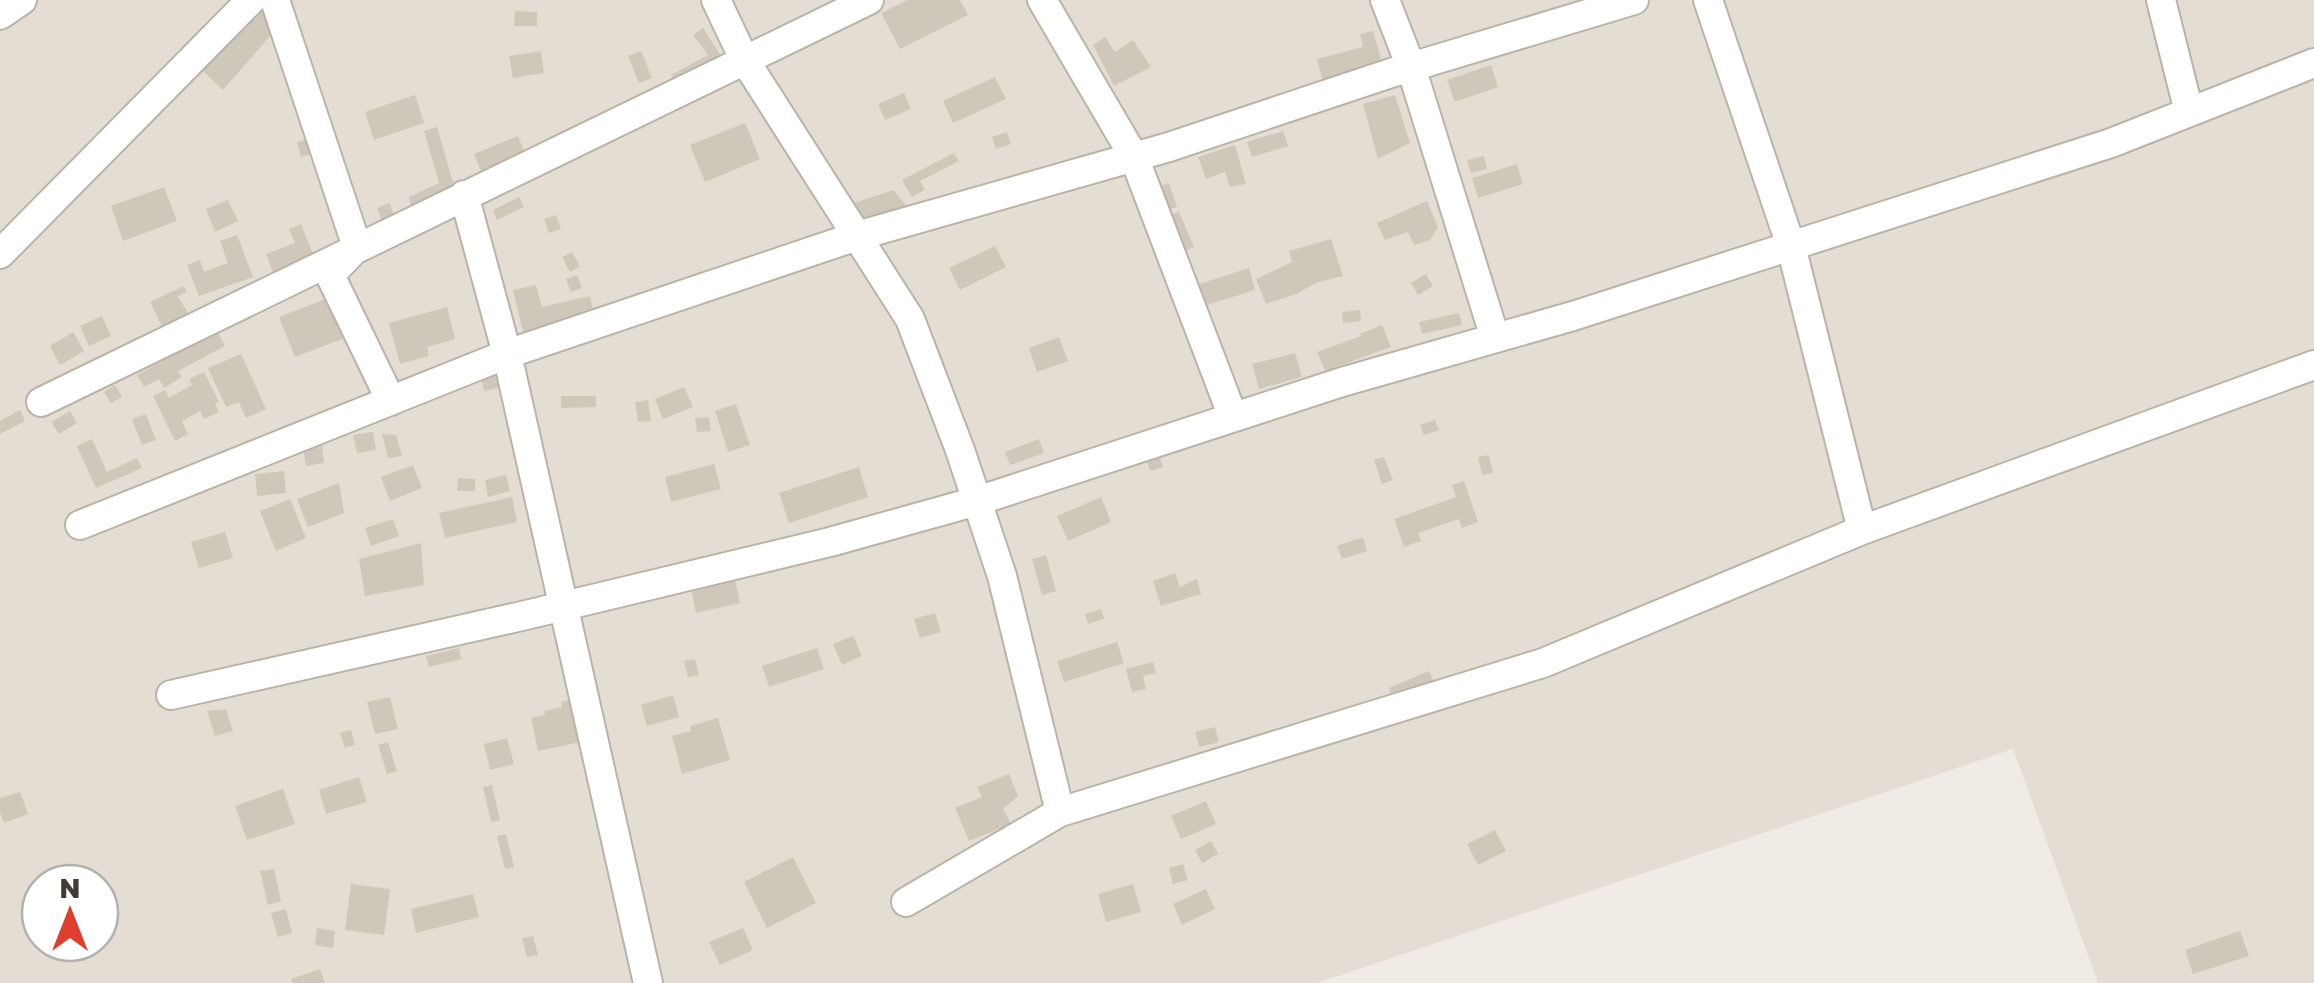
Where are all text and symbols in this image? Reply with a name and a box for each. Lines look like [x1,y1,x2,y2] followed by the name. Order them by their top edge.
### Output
[20,863,120,963] north arrow
[59,871,81,904] text: N

